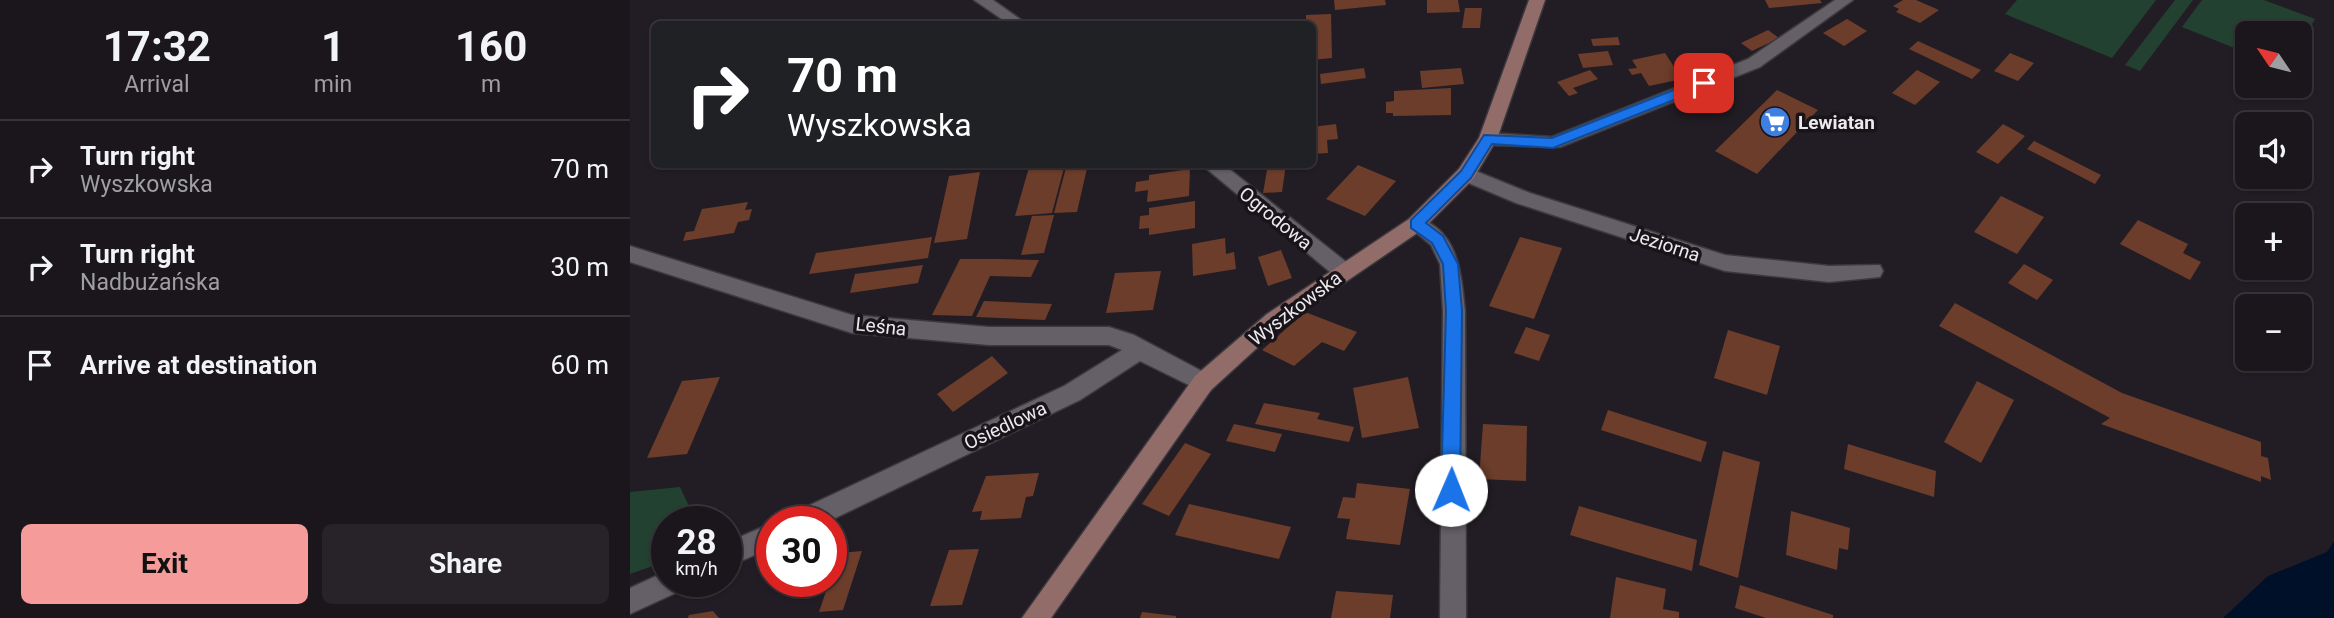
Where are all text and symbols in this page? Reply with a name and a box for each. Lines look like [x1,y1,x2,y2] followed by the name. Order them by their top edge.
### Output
[2235,21,2312,98] north arrow
[2235,21,2312,371] map controls
[103,22,211,71] text: 17:32
[321,22,345,71] text: 1
[455,22,527,71] text: 160
[787,47,898,104] text: 70 m
[672,49,763,140] icon: right
[1674,53,1734,113] pin
[1685,64,1723,102] icon: arrive
[124,71,190,98] text: Arrival
[314,71,352,98] text: min
[481,71,501,98] text: m
[1758,105,1792,139] supermarket icon: Lewiatan
[787,106,972,144] text: Wyszkowska
[1798,111,1875,134] place label: Lewiatan
[2235,112,2312,189] button: sound
[80,141,195,171] text: Turn right
[21,150,59,188] icon: right
[551,154,609,184] text: 70 m
[80,171,213,198] text: Wyszkowska
[1235,182,1317,255] street label: Ogrodowa
[2235,203,2312,280] button: +
[1627,222,1703,267] street label: Jeziorna
[80,239,195,269] text: Turn right
[21,248,59,286] icon: right
[551,252,609,282] text: 30 m
[1245,266,1346,351] street label: Wyszkowska
[80,269,220,296] text: Nadbużańska
[2235,294,2312,371] button: −
[854,312,907,341] street label: Leśna
[21,346,59,384] icon: arrive
[80,350,317,380] text: Arrive at destination
[551,350,609,380] text: 60 m
[960,396,1050,455] street label: Osiedlowa
[1414,453,1488,527] position arrow
[756,506,847,597] speed limit sign: 30
[676,522,717,563] text: 28
[21,524,308,604] button: Exit
[322,524,609,604] button: Share
[675,558,718,579] text: km/h

